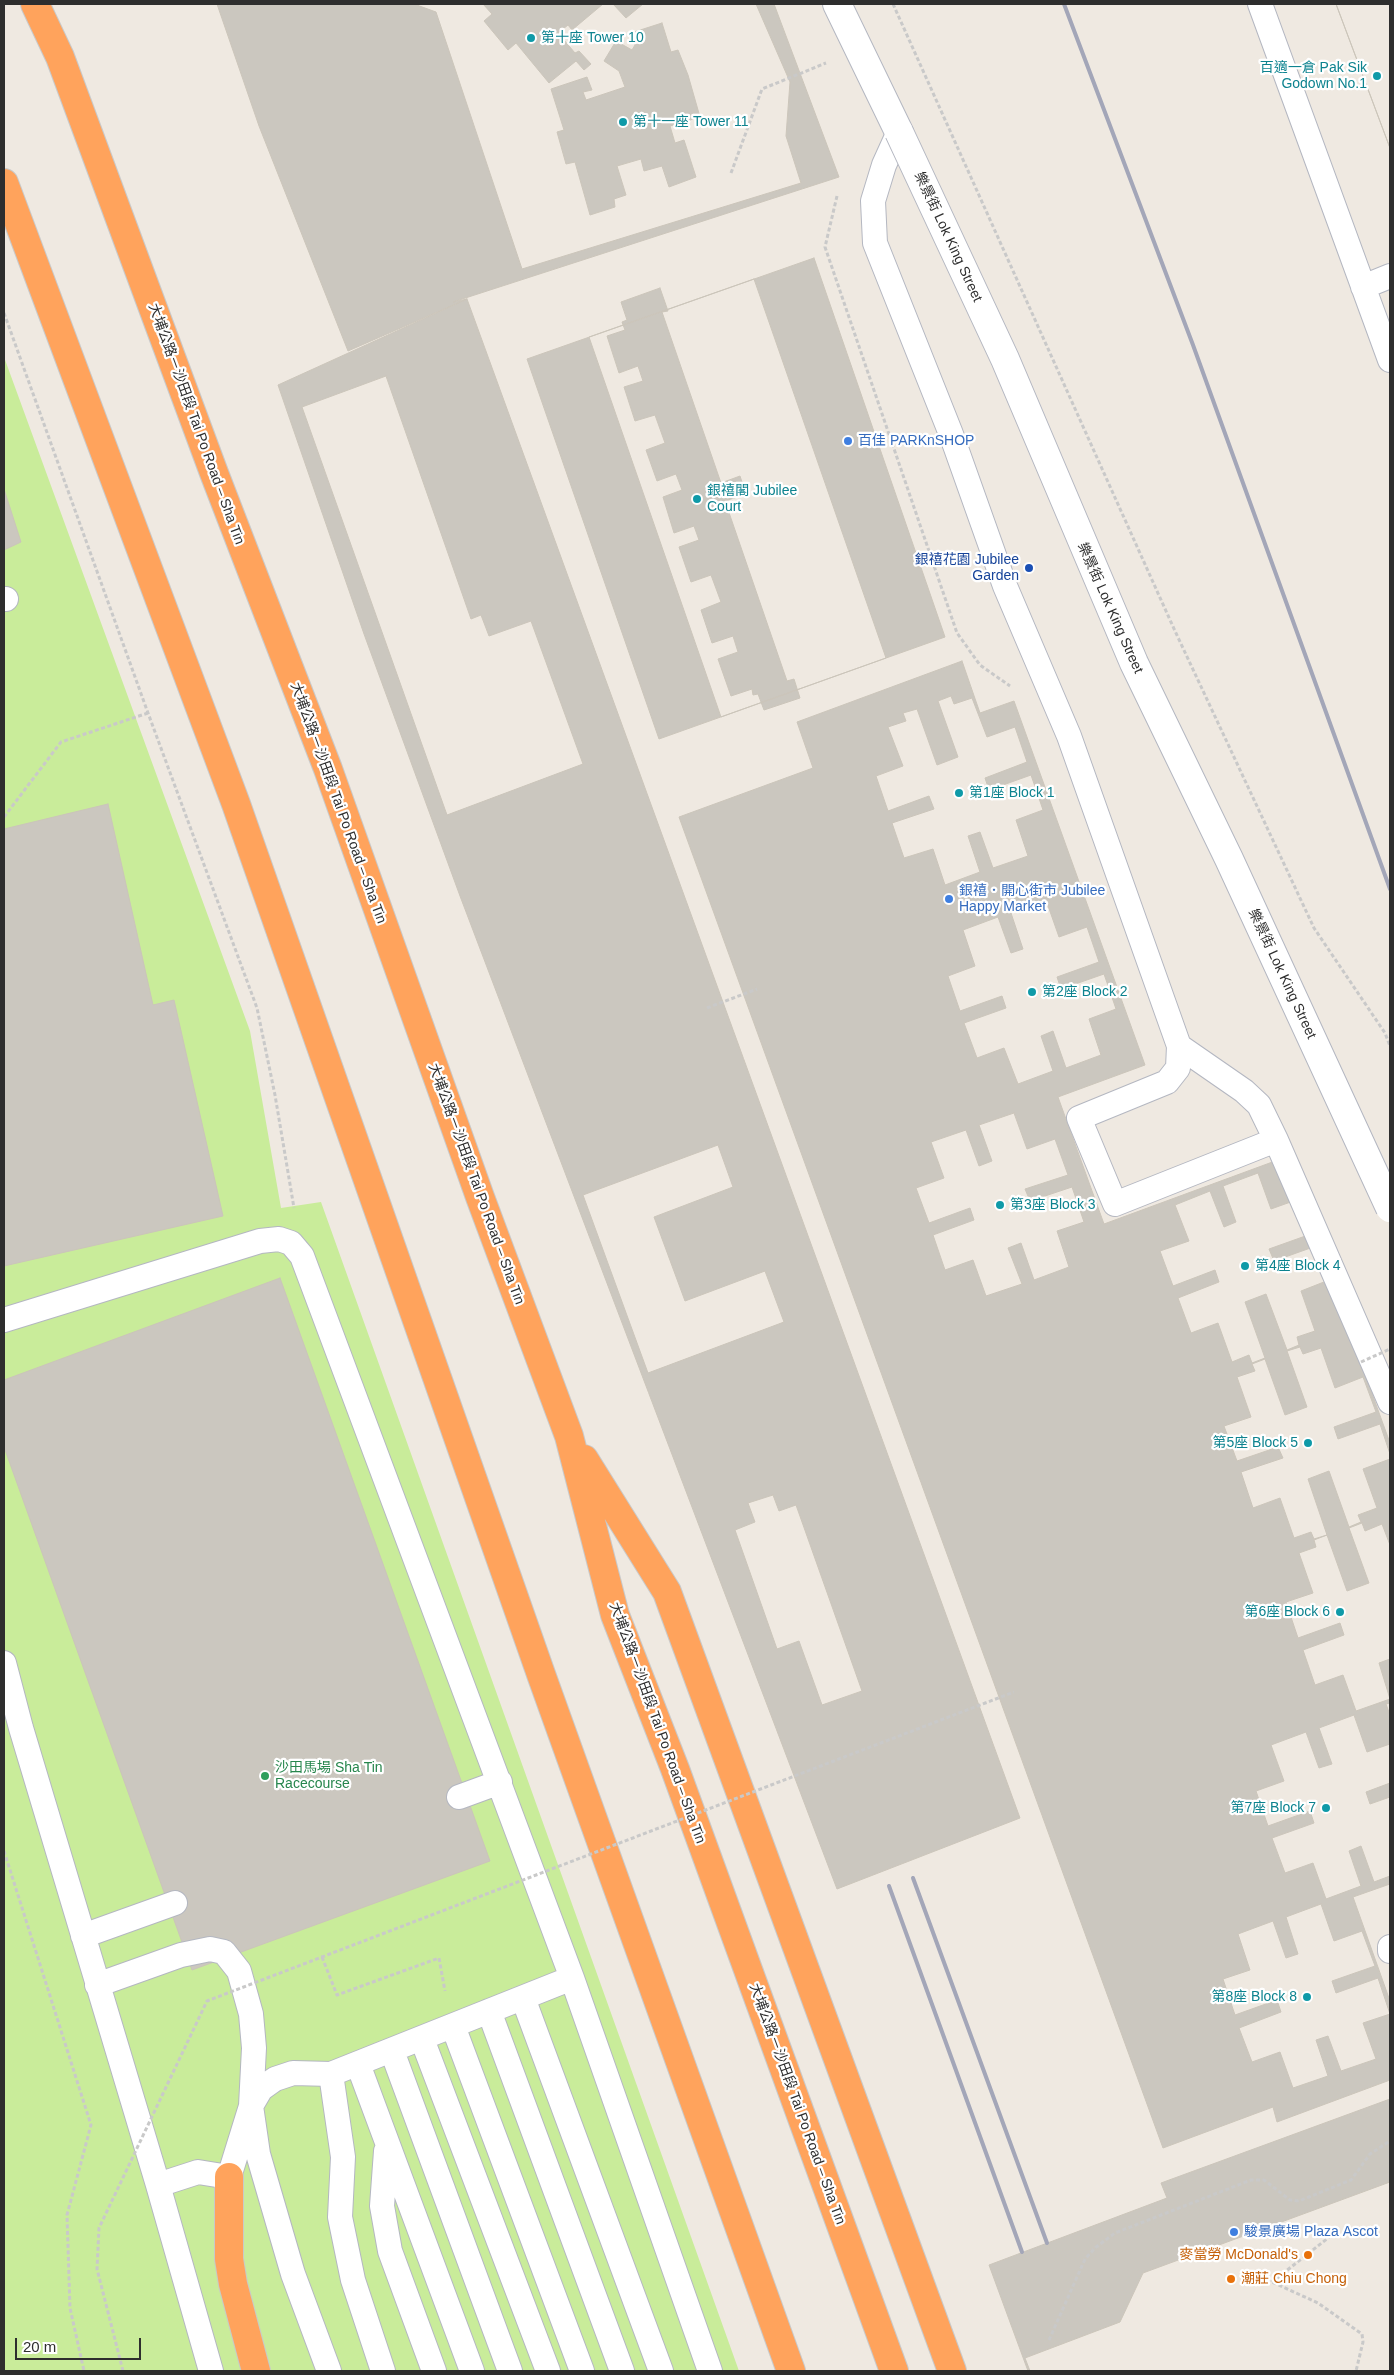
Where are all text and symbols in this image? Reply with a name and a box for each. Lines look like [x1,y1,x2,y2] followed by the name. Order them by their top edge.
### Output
[541,30,644,46] place label: 第十座 Tower 10
[525,32,537,44] marker: 第十座 Tower 10
[1260,60,1367,92] place label: 百適一倉 Pak Sik Godown No.1
[1371,70,1383,82] marker: 百適一倉 Pak Sik Godown No.1
[633,114,749,130] place label: 第十一座 Tower 11
[617,116,629,128] marker: 第十一座 Tower 11
[910,169,986,305] street label: 樂景街 Lok King Street
[144,301,248,547] street label: 大埔公路－沙田段 Tai Po Road – Sha Tin
[858,433,974,449] place label: 百佳 PARKnSHOP
[842,435,854,447] marker: 百佳 PARKnSHOP
[707,483,797,516] place label: 銀禧閣 Jubilee Court
[691,493,703,505] marker: 銀禧閣 Jubilee Court
[1074,540,1146,676] street label: 樂景街 Lok King Street
[915,552,1019,584] place label: 銀禧花園 Jubilee Garden
[1023,562,1035,574] marker: 銀禧花園 Jubilee Garden
[286,680,390,926] street label: 大埔公路－沙田段 Tai Po Road – Sha Tin
[969,785,1055,801] place label: 第1座 Block 1
[953,787,965,799] marker: 第1座 Block 1
[959,883,1105,916] place label: 銀禧．開心街市 Jubilee Happy Market
[943,893,955,905] marker: 銀禧．開心街市 Jubilee Happy Market
[1244,906,1320,1042] street label: 樂景街 Lok King Street
[1042,984,1128,1000] place label: 第2座 Block 2
[1026,986,1038,998] marker: 第2座 Block 2
[424,1061,528,1307] street label: 大埔公路－沙田段 Tai Po Road – Sha Tin
[1010,1197,1096,1213] place label: 第3座 Block 3
[994,1199,1006,1211] marker: 第3座 Block 3
[1255,1258,1341,1274] place label: 第4座 Block 4
[1239,1260,1251,1272] marker: 第4座 Block 4
[1212,1435,1298,1451] place label: 第5座 Block 5
[1302,1437,1314,1449] marker: 第5座 Block 5
[605,1600,709,1846] street label: 大埔公路－沙田段 Tai Po Road – Sha Tin
[1244,1604,1330,1620] place label: 第6座 Block 6
[1334,1606,1346,1618] marker: 第6座 Block 6
[275,1760,383,1792] place label: 沙田馬場 Sha Tin Racecourse
[259,1770,271,1782] marker: 沙田馬場 Sha Tin Racecourse
[1230,1800,1316,1816] place label: 第7座 Block 7
[1320,1802,1332,1814] marker: 第7座 Block 7
[745,1981,849,2227] street label: 大埔公路－沙田段 Tai Po Road – Sha Tin
[1211,1989,1297,2005] place label: 第8座 Block 8
[1301,1991,1313,2003] marker: 第8座 Block 8
[1244,2224,1378,2240] place label: 駿景廣場 Plaza Ascot
[1228,2226,1240,2238] marker: 駿景廣場 Plaza Ascot
[1179,2247,1298,2263] place label: 麥當勞 McDonald's
[1302,2249,1314,2261] marker: 麥當勞 McDonald's
[1241,2271,1347,2287] place label: 潮莊 Chiu Chong
[1225,2273,1237,2285] marker: 潮莊 Chiu Chong
[18,2328,144,2360] scale bar
[23,2338,56,2355] text: 20 m

